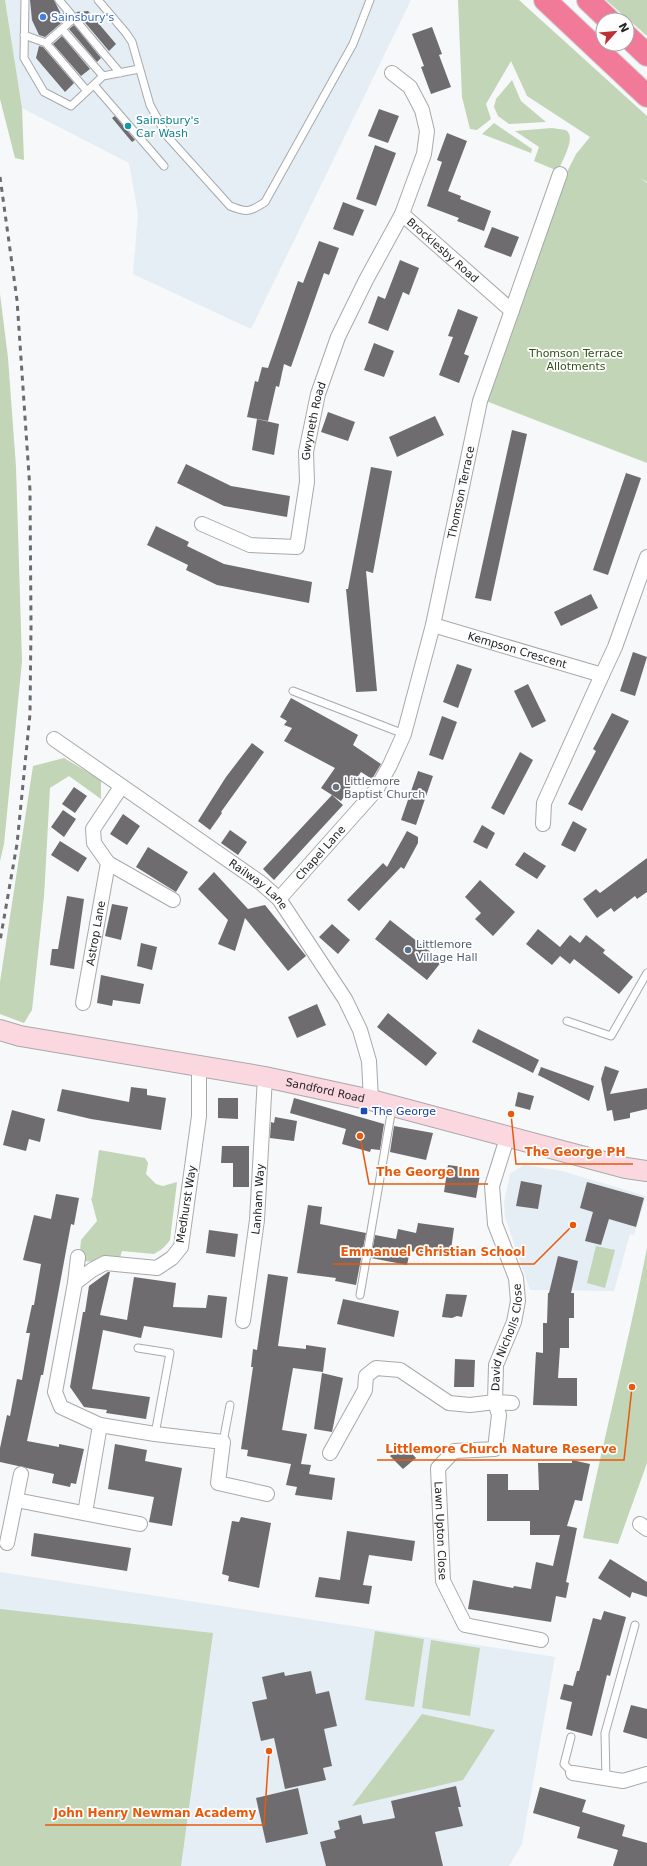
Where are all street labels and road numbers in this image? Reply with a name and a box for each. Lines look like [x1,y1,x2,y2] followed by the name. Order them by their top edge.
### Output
[404,215,481,286] street label: Brocklesby Road
[300,380,329,461] street label: Gwyneth Road
[445,445,477,541] street label: Thomson Terrace
[466,630,569,671] street label: Kempson Crescent
[293,823,348,883] street label: Chapel Lane
[226,857,290,912] street label: Railway Lane
[84,899,108,967] street label: Astrop Lane
[284,1076,366,1105] street label: Sandford Road
[249,1163,267,1235] street label: Lanham Way
[174,1164,199,1244] street label: Medhurst Way
[489,1283,525,1391] street label: David Nicholls Close
[432,1481,449,1581] street label: Lawn Upton Close

